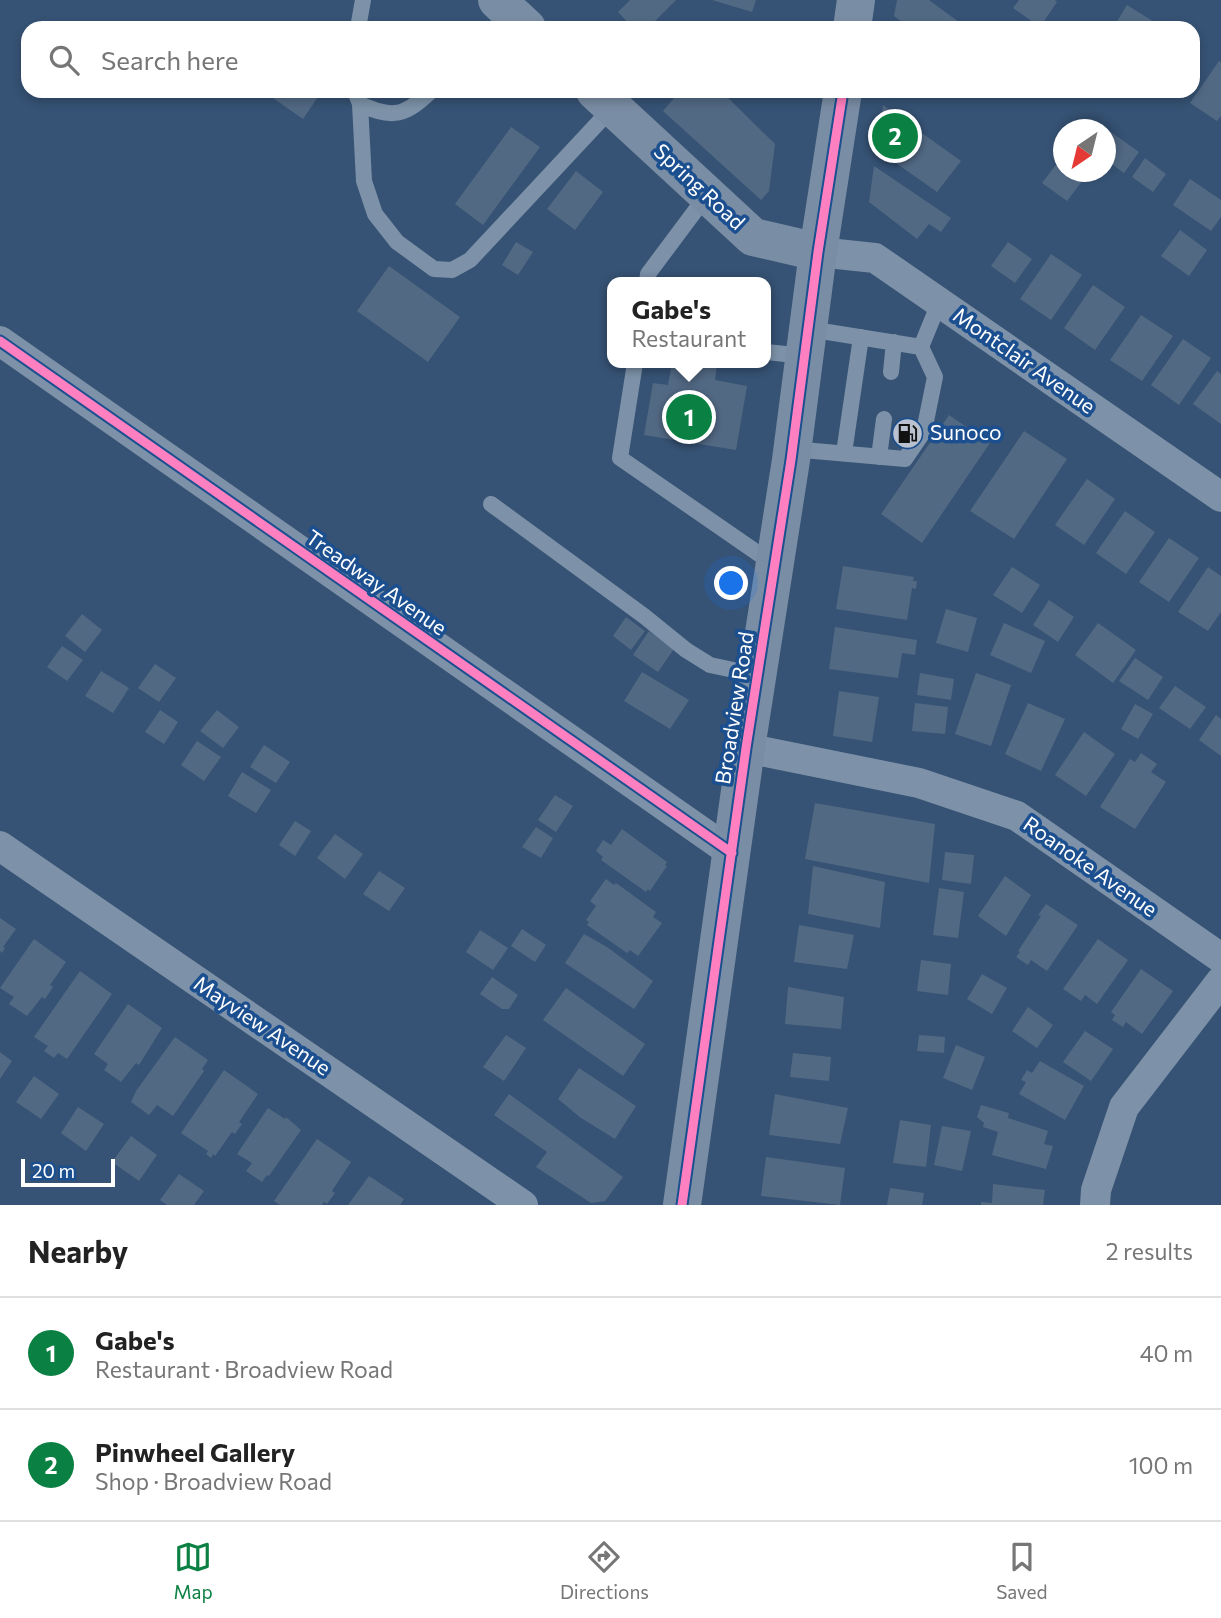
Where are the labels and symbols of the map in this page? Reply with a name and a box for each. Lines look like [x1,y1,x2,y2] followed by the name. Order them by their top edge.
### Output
[872,110,918,162] pin: 2
[1053,119,1116,182] north arrow
[649,138,751,234] street label: Spring Road
[949,301,1101,418] street label: Montclair Avenue
[666,391,712,443] pin: 1
[890,416,924,450] fuel station icon: Sunoco
[930,419,1002,444] place label: Sunoco
[302,524,452,640] street label: Treadway Avenue
[714,566,748,600] your location
[709,630,758,786] street label: Broadview Road
[1019,810,1163,921] street label: Roanoke Avenue
[190,970,336,1080] street label: Mayview Avenue
[21,1156,116,1188] scale bar

